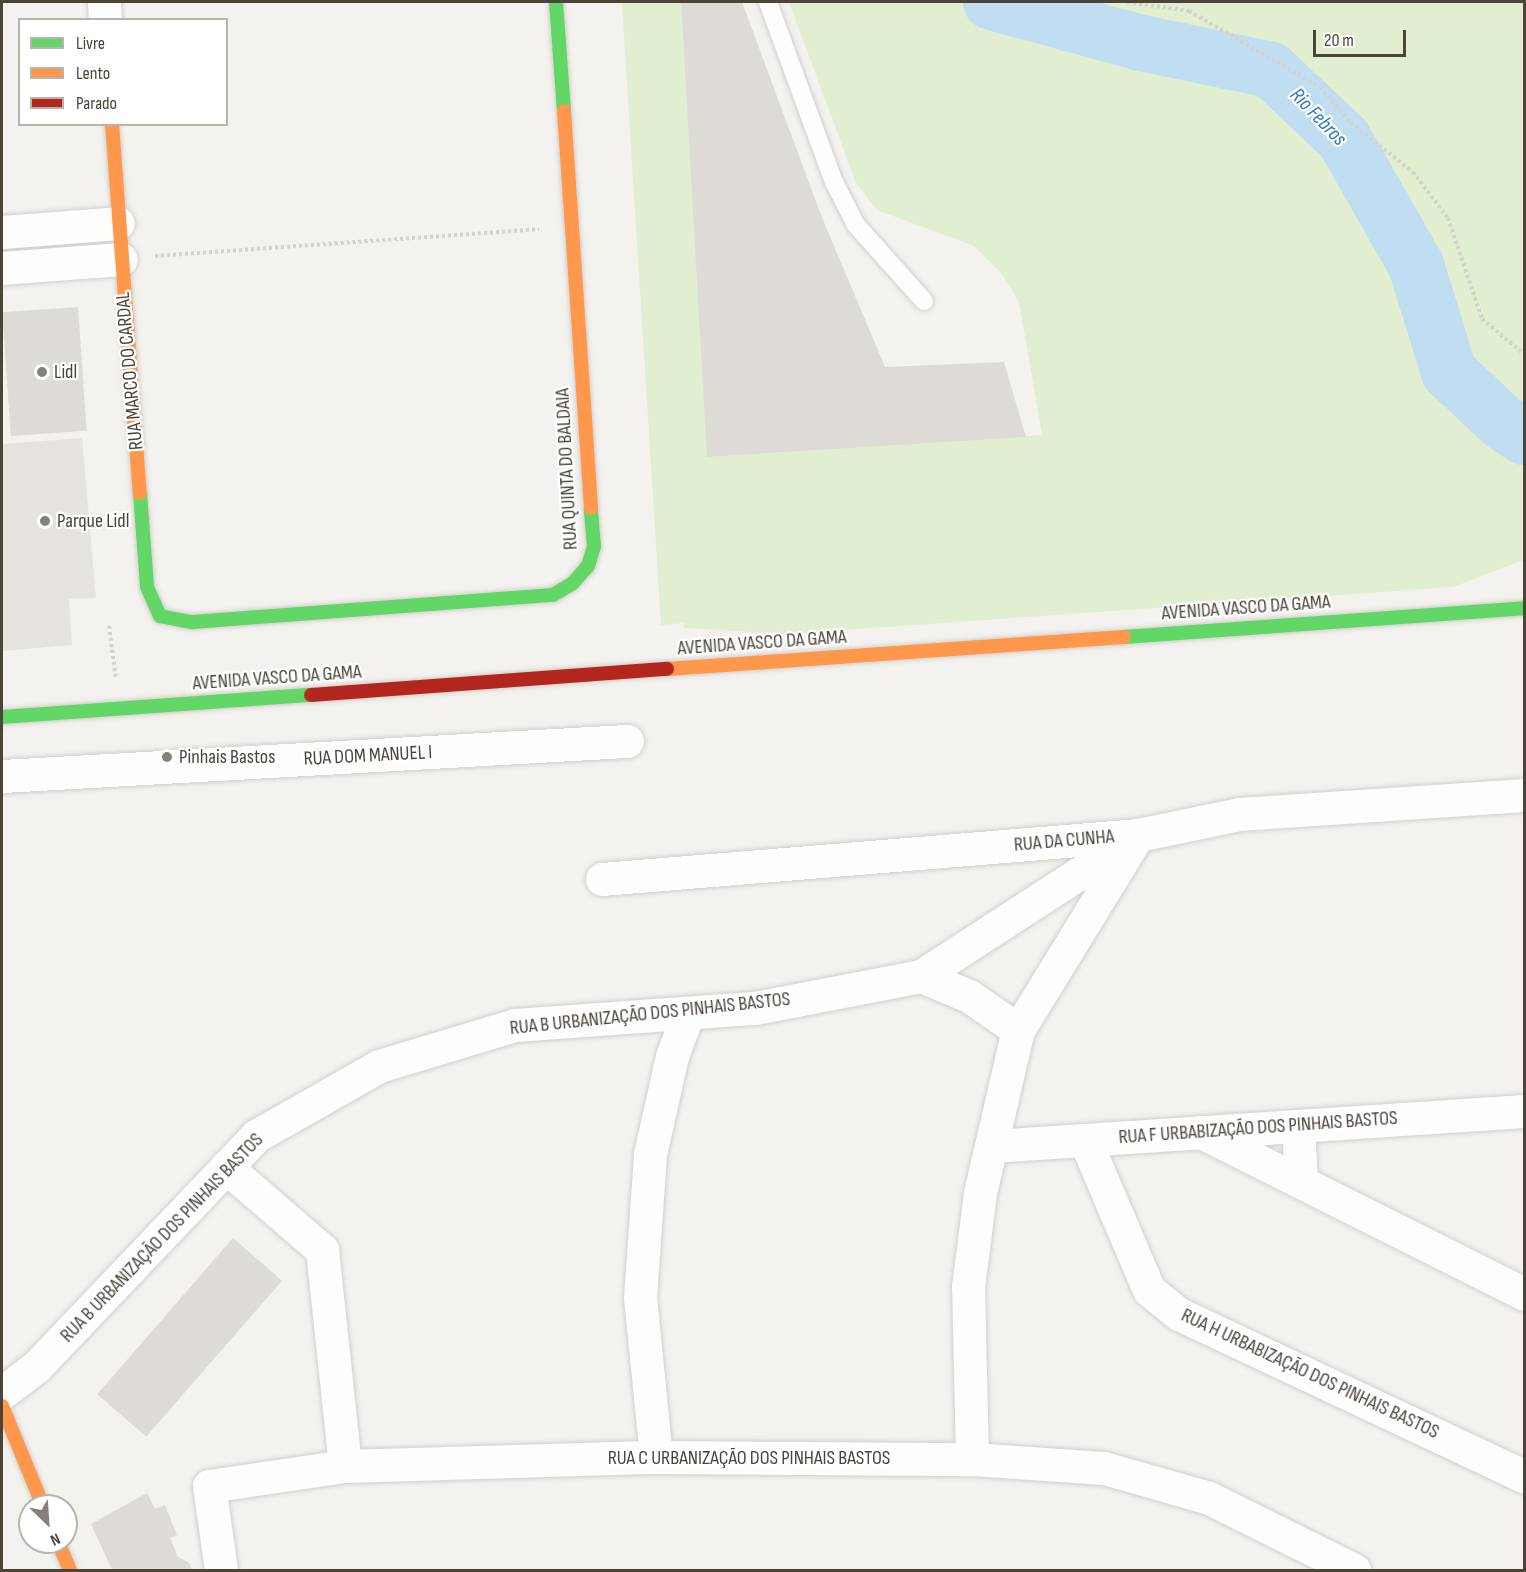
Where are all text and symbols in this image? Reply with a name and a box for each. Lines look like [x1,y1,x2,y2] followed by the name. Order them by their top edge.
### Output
[18,18,228,126] legend
[1316,18,1409,56] scale bar
[1324,30,1354,51] text: 20 m
[76,33,105,54] text: Livre
[76,63,110,84] text: Lento
[1284,83,1352,151] water label: Rio Febros
[76,93,117,114] text: Parado
[111,291,149,451] street label: RUA MARCO DO CARDAL
[54,360,77,384] place label: Lidl
[35,365,49,379] marker: Lidl
[551,387,583,551] street label: RUA QUINTA DO BALDAIA
[57,509,129,533] place label: Parque Lidl
[38,514,52,528] marker: Parque Lidl
[1161,590,1331,626] street label: AVENIDA VASCO DA GAMA
[677,625,847,661] street label: AVENIDA VASCO DA GAMA
[192,660,362,696] street label: AVENIDA VASCO DA GAMA
[303,741,433,771] street label: RUA DOM MANUEL I
[179,745,275,769] place label: Pinhais Bastos
[160,750,174,764] marker: Pinhais Bastos
[1013,825,1115,857] street label: RUA DA CUNHA
[509,987,791,1041] street label: RUA B URBANIZAÇÃO DOS PINHAIS BASTOS
[1118,1106,1398,1150] street label: RUA F URBABIZAÇÃO DOS PINHAIS BASTOS
[55,1128,269,1348] street label: RUA B URBANIZAÇÃO DOS PINHAIS BASTOS
[1177,1304,1443,1444] street label: RUA H URBABIZAÇÃO DOS PINHAIS BASTOS
[608,1446,890,1470] street label: RUA C URBANIZAÇÃO DOS PINHAIS BASTOS
[18,1494,78,1554] north arrow
[47,1529,63,1549] text: N

